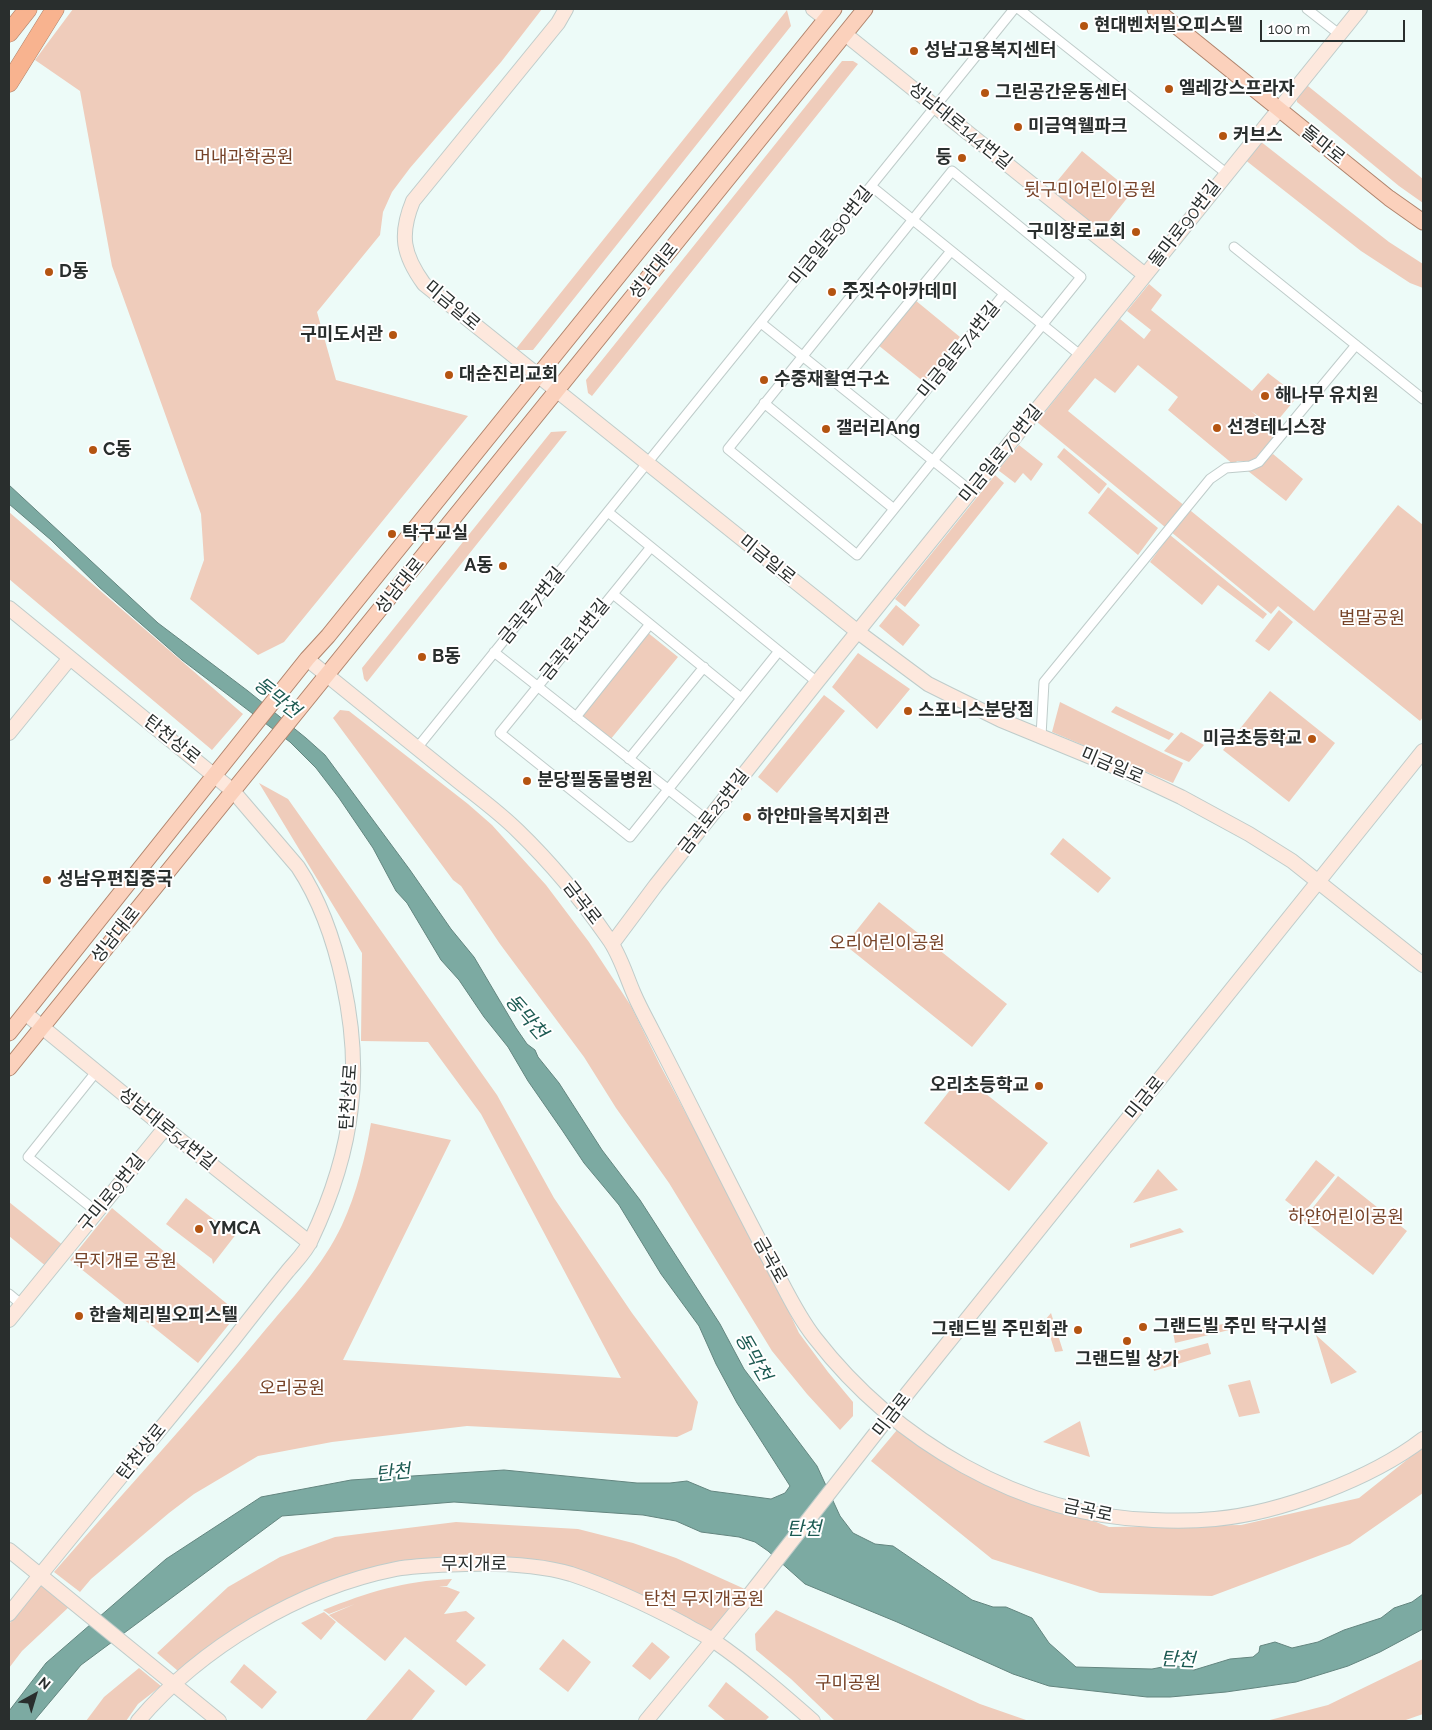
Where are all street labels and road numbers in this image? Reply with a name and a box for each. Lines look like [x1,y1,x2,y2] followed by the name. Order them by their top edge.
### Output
[904,78,1016,174] street label: 성남대로144번길
[1297,121,1349,169] street label: 돌마로
[1144,176,1226,272] street label: 돌마로90번길
[785,182,877,290] street label: 미금일로90번길
[625,238,683,304] street label: 성남대로
[420,276,484,336] street label: 미금일로
[914,297,1004,403] street label: 미금일로74번길
[955,401,1047,507] street label: 미금일로70번길
[734,531,800,589] street label: 미금일로
[371,553,429,619] street label: 성남대로
[495,563,569,649] street label: 금곡로7번길
[536,595,614,685] street label: 금곡로11번길
[139,711,205,769] street label: 탄천상로
[1077,743,1147,789] street label: 미금일로
[674,765,754,859] street label: 금곡로25번길
[558,877,606,929] street label: 금곡로
[87,902,145,968] street label: 성남대로
[336,1063,362,1131] street label: 탄천상로
[1121,1072,1169,1124] street label: 미금로
[114,1083,220,1175] street label: 성남대로54번길
[74,1150,150,1236] street label: 구미로9번길
[749,1233,791,1287] street label: 금곡로
[868,1389,916,1441] street label: 미금로
[113,1419,171,1485] street label: 탄천상로
[1061,1495,1115,1527] street label: 금곡로
[441,1554,507,1576] street label: 무지개로

